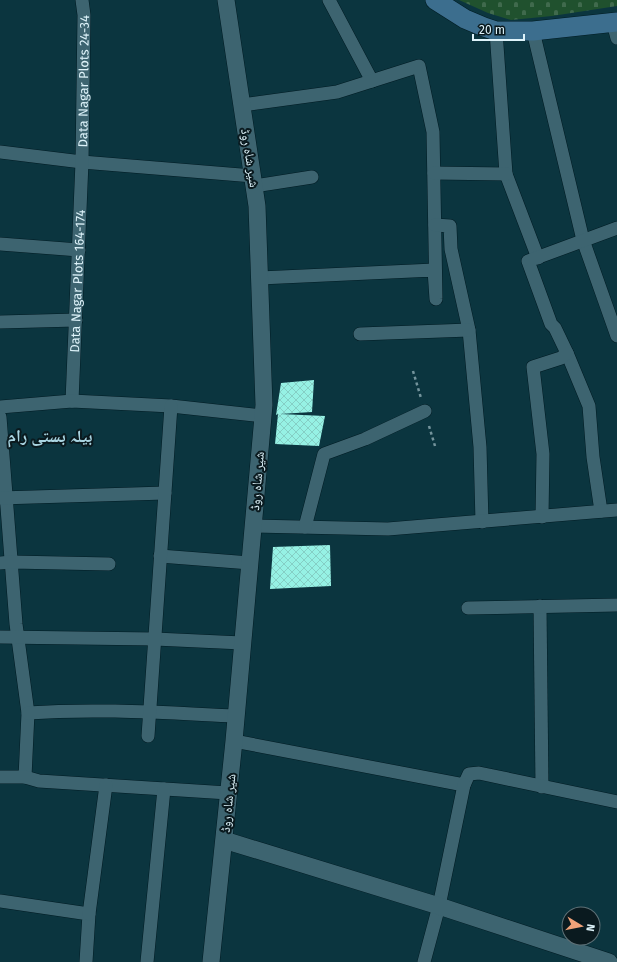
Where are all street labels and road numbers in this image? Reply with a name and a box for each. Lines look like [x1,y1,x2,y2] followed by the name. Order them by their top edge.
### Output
[75,15,91,147] street label: Data Nagar Plots 24-34
[237,128,262,188] street label: شیر شاہ روڈ
[67,209,88,353] street label: Data Nagar Plots 164-174
[247,451,268,511] street label: شیر شاہ روڈ
[217,773,240,833] street label: شیر شاہ روڈ

